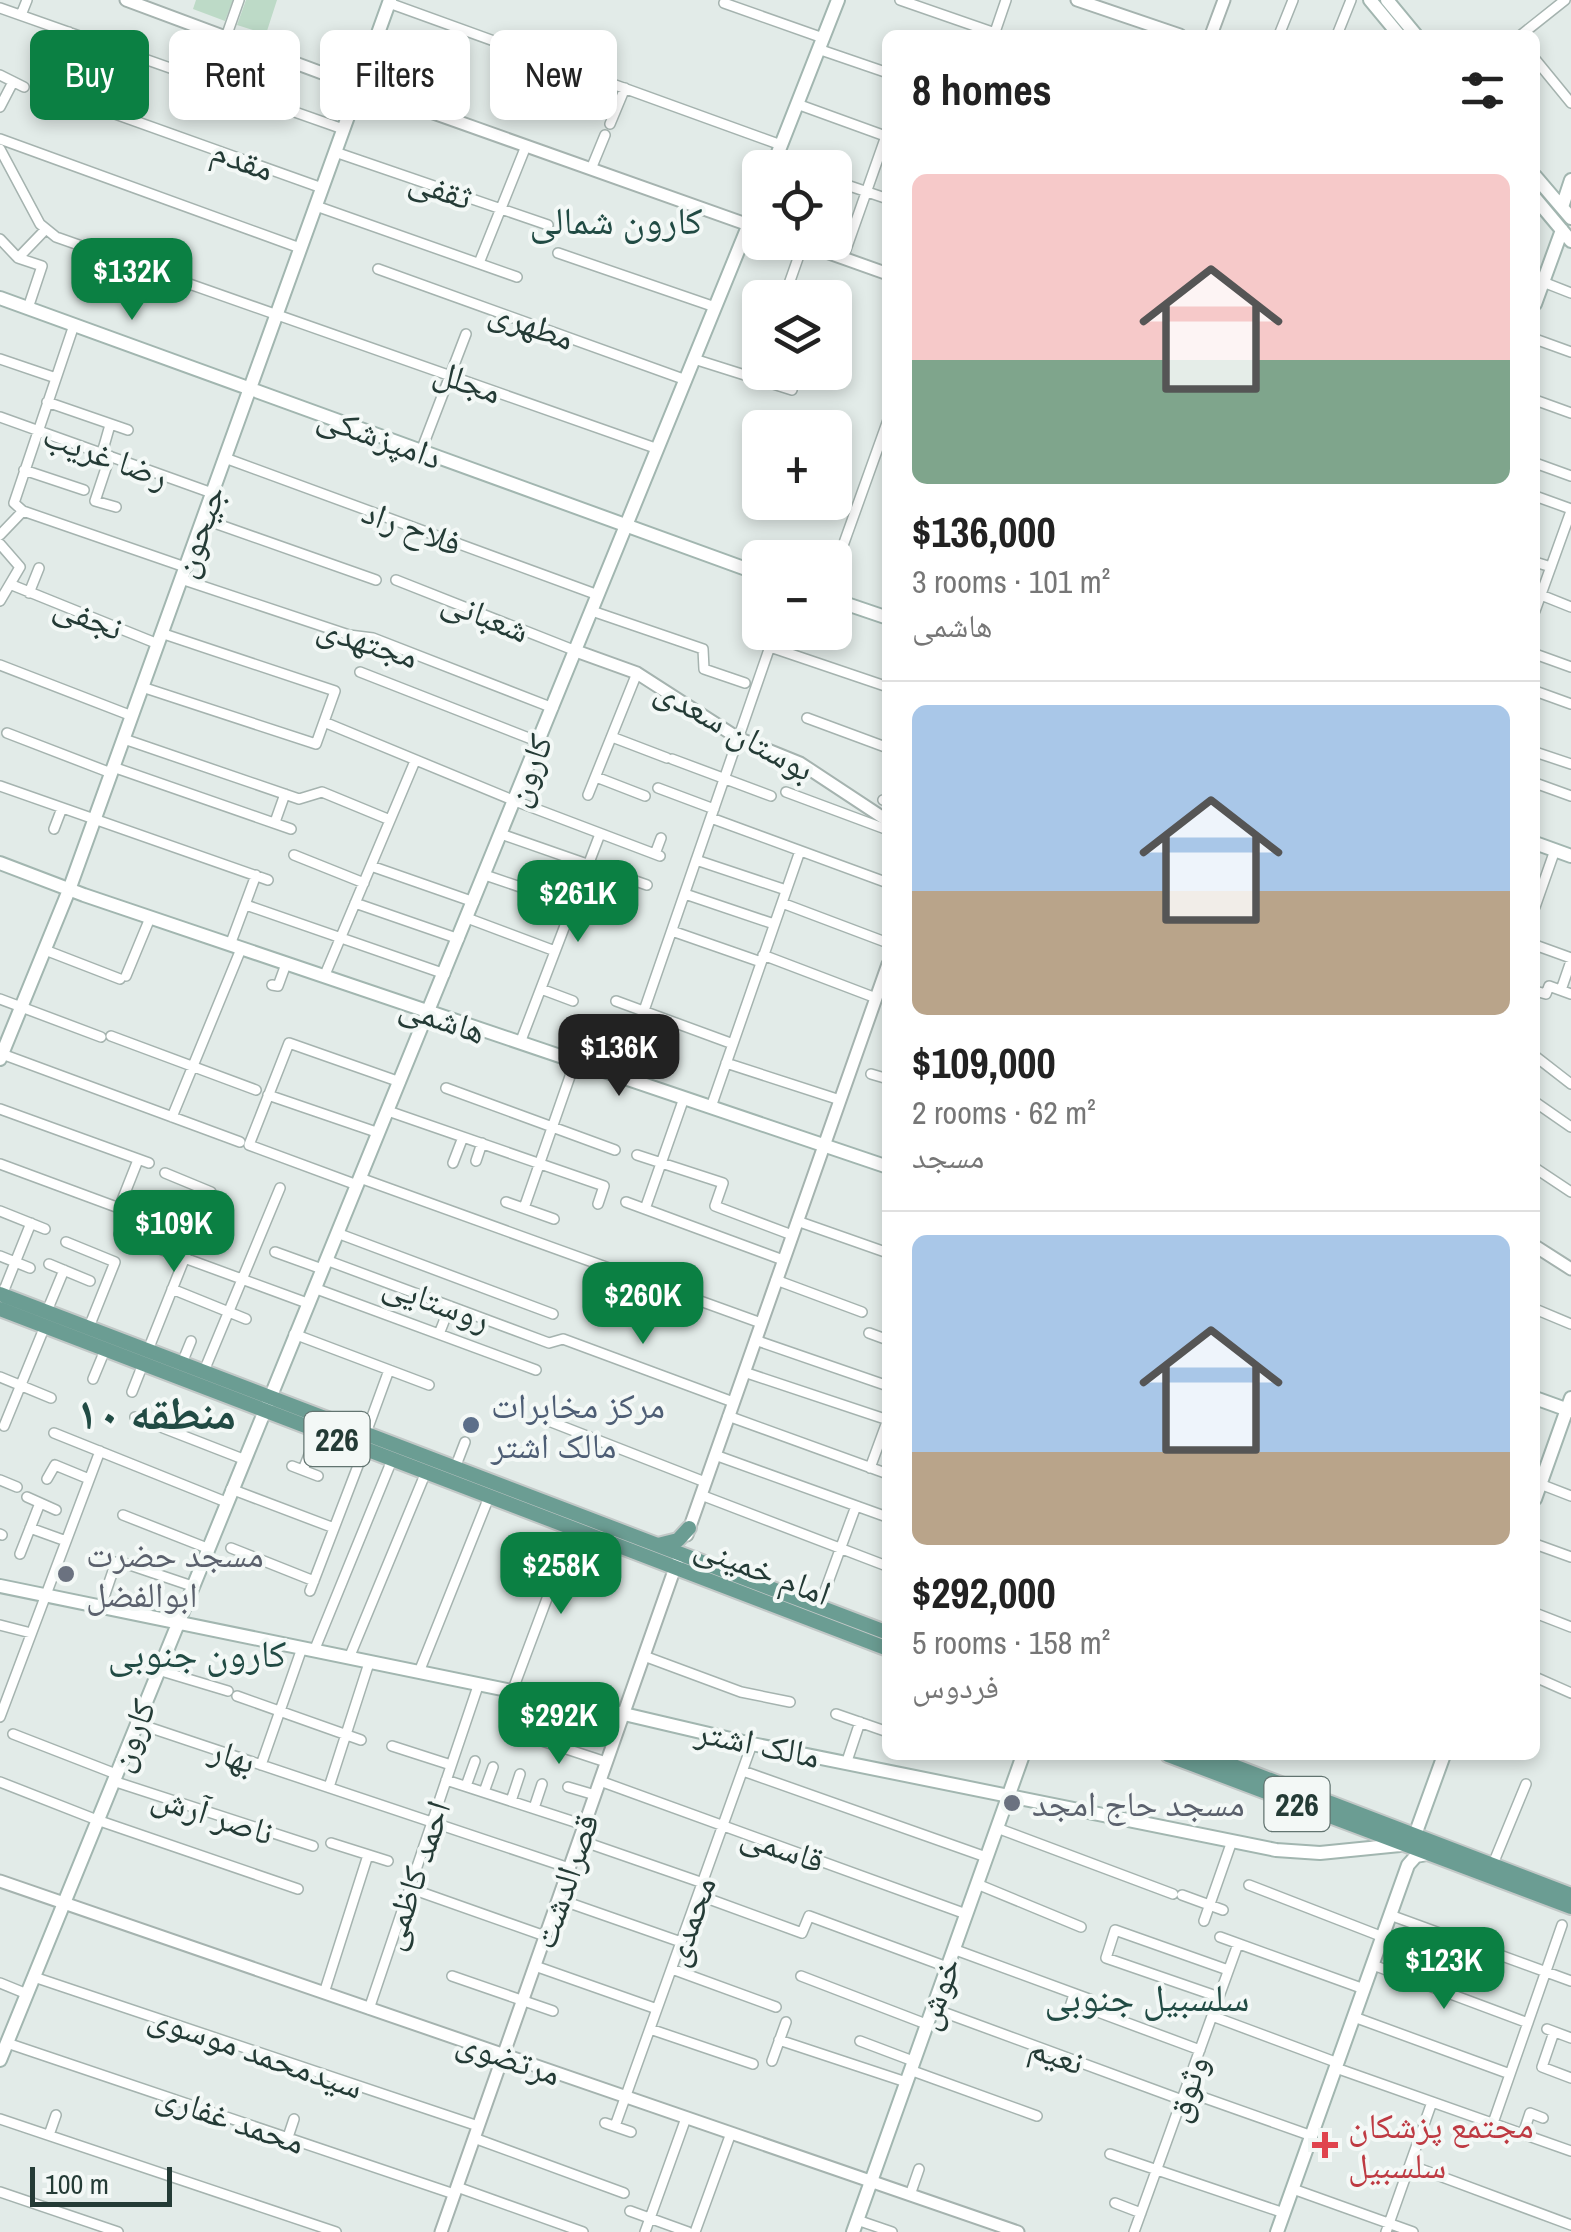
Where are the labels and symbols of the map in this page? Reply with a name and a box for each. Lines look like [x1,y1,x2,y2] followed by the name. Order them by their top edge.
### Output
[205,126,281,192] street label: مقدم
[403,156,479,220] street label: ثقفی
[529,195,703,246] district label: کارون شمالی
[62,238,202,323] pin: $132K
[483,287,581,361] street label: مطهری
[428,347,508,415] street label: مجلل
[312,392,448,480] street label: دامپزشکی
[37,411,175,499] street label: رضا غریب
[160,478,236,584] street label: جیحون
[356,487,468,567] street label: فلاح راد
[435,576,537,654] street label: شعبانی
[47,581,131,651] street label: نجفی
[312,603,424,679] street label: مجتهدی
[647,666,823,792] street label: بوستان سعدی
[492,727,564,813] street label: کارون
[508,860,648,945] pin: $261K
[394,981,492,1055] street label: هاشمی
[549,1014,689,1099] pin: $136K
[104,1190,244,1275] pin: $109K
[377,1260,497,1342] street label: روستایی
[573,1262,713,1347] pin: $260K
[76,1382,236,1443] district label: منطقه ۱۰
[490,1382,665,1469] place label: مرکز مخابرات مالک اشتر
[304,1412,370,1466] road number: 226
[460,1414,482,1436] marker: مرکز مخابرات مالک اشتر
[688,1522,838,1616] street label: امام خمینی
[86,1531,264,1618] place label: مسجد حضرت ابوالفضل
[491,1532,631,1617] pin: $258K
[55,1563,77,1585] marker: مسجد حضرت ابوالفضل
[108,1628,286,1679] district label: کارون جنوبی
[489,1682,629,1767] pin: $292K
[95,1692,167,1778] street label: کارون
[691,1707,824,1779] street label: مالک اشتر
[203,1725,262,1785] street label: بهار
[146,1772,280,1856] street label: ناصر آرش
[1264,1777,1330,1831] road number: 226
[1032,1780,1245,1827] place label: مسجد حاج امجد
[1001,1792,1023,1814] marker: مسجد حاج امجد
[367,1794,461,1956] street label: احمد کاظمی
[520,1807,610,1955] street label: قصرالدشت
[735,1810,831,1884] street label: قاسمی
[651,1870,727,1972] street label: محمدی
[1374,1927,1514,2012] pin: $123K
[902,1950,972,2036] street label: خوش
[1044,1972,1250,2023] district label: سلسبیل جنوبی
[142,1992,370,2110] street label: سیدمحمد موسوی
[451,2017,567,2097] street label: مرتضوی
[1023,2022,1091,2086] street label: نعیم
[1152,2048,1220,2128] street label: وثوق
[151,2071,311,2165] street label: محمد غفاری
[1348,2102,1534,2189] place label: مجتمع پزشکان سلسبیل
[1312,2132,1338,2158] marker: مجتمع پزشکان سلسبیل
[30,2162,172,2206] scale bar

